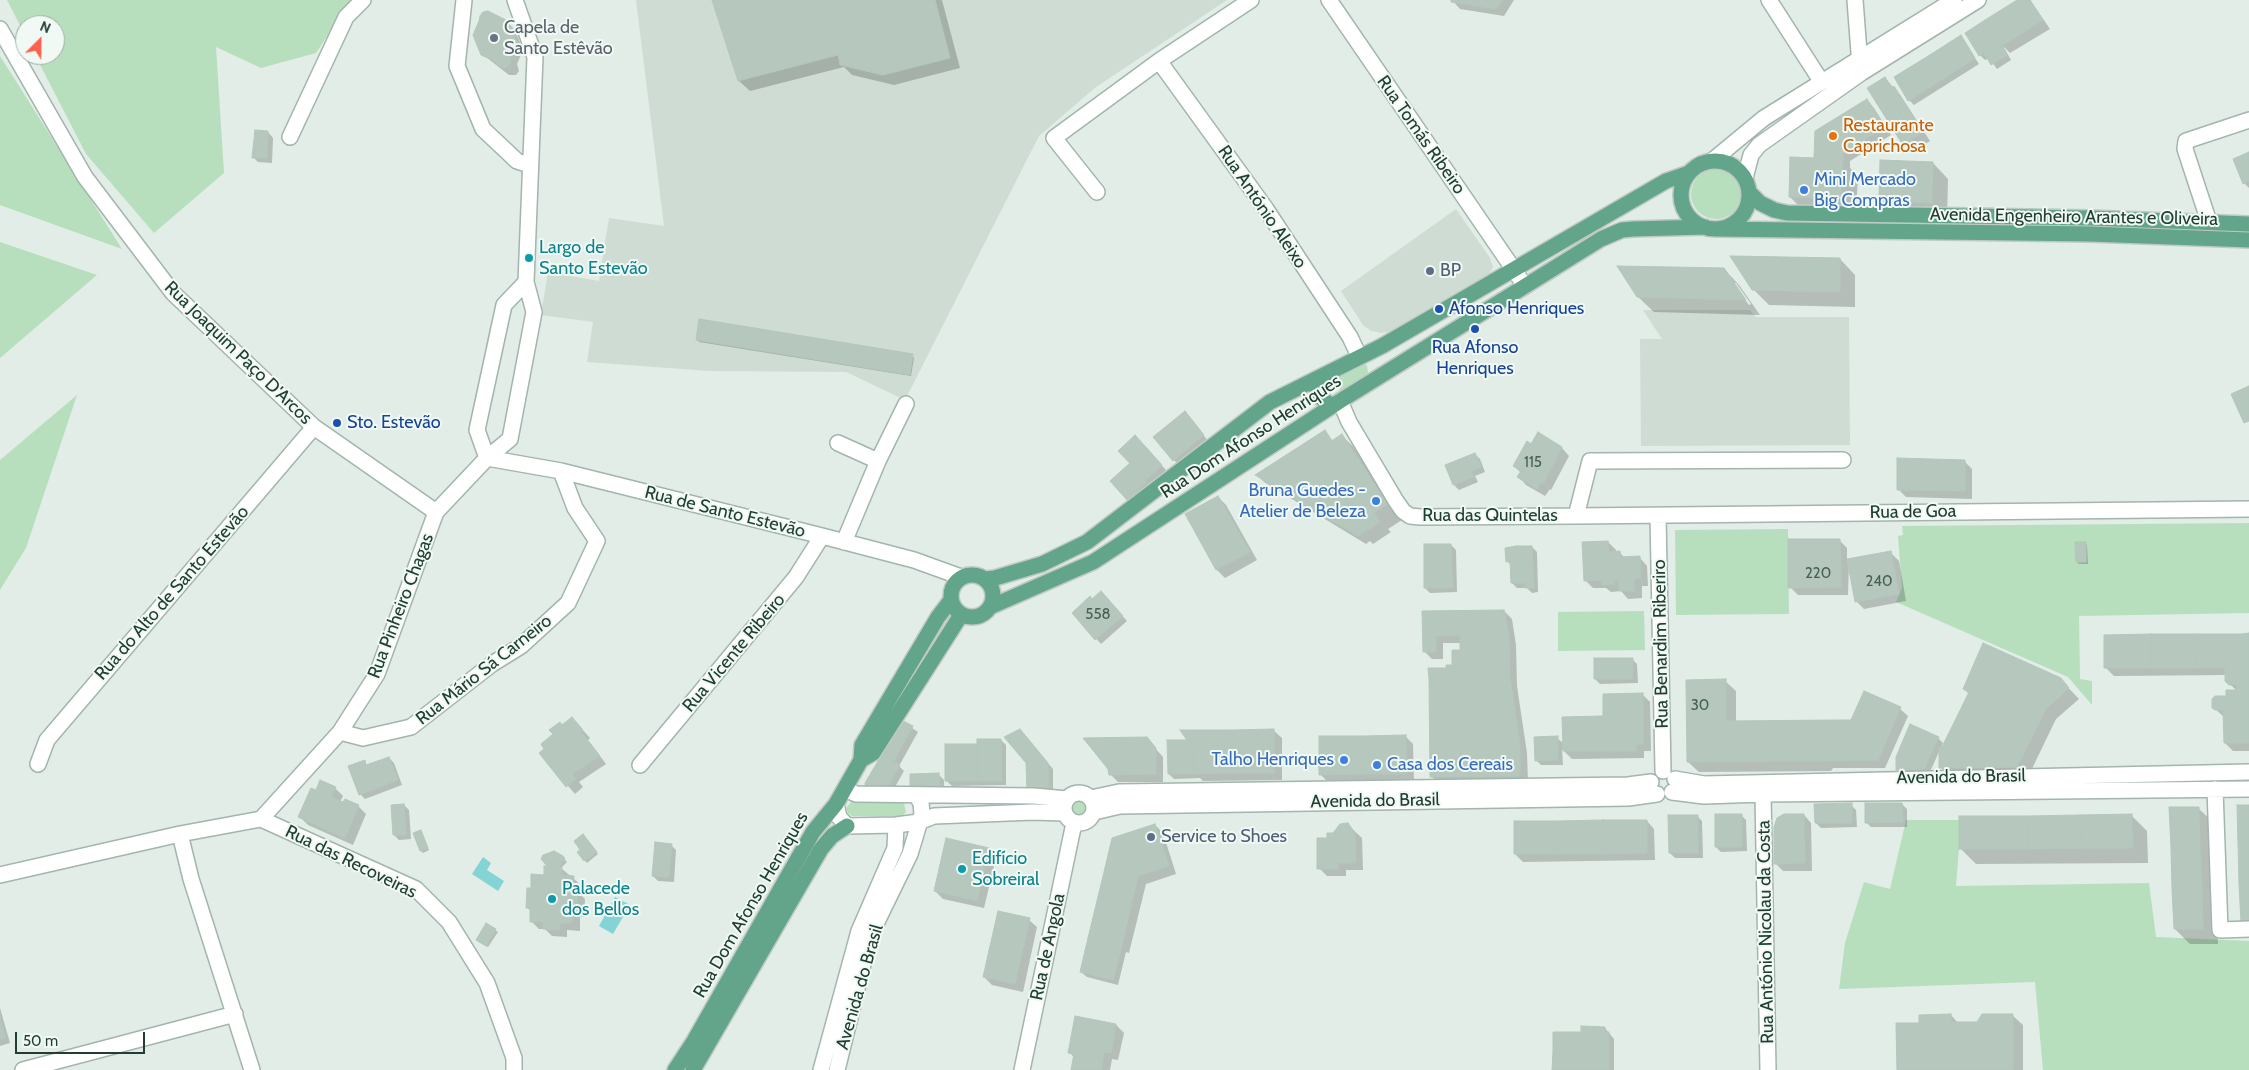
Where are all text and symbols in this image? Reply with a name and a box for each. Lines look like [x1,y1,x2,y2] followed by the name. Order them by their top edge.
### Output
[15,15,65,65] north arrow
[37,17,54,37] text: N
[504,17,613,59] place label: Capela de Santo Estêvão
[488,32,500,44] marker: Capela de Santo Estêvão
[1372,72,1470,198] street label: Rua Tomás Ribeiro
[1843,115,1934,158] place label: Restaurante Caprichosa
[1827,130,1839,142] marker: Restaurante Caprichosa
[1213,141,1311,273] street label: Rua António Aleixo
[1814,169,1916,212] place label: Mini Mercado Big Compras
[1798,184,1810,196] marker: Mini Mercado Big Compras
[1930,204,2218,230] street label: Avenida Engenheiro Arantes e Oliveira
[539,237,648,280] place label: Largo de Santo Estevão
[523,252,535,264] marker: Largo de Santo Estevão
[1440,260,1461,282] place label: BP
[1424,265,1436,277] marker: BP
[160,277,316,429] street label: Rua Joaquim Paço D'Arcos
[1449,298,1584,320] place label: Afonso Henriques
[1433,303,1445,315] marker: Afonso Henriques
[1469,323,1481,335] marker: Rua Afonso Henriques
[1432,337,1518,379] place label: Rua Afonso Henriques
[1157,371,1345,503] street label: Rua Dom Afonso Henriques
[347,412,441,434] place label: Sto. Estevão
[331,417,343,429] marker: Sto. Estevão
[1524,454,1542,472] house number: 115
[1239,480,1366,522] place label: Bruna Guedes - Atelier de Beleza
[642,482,808,542] street label: Rua de Santo Estevão
[1370,495,1382,507] marker: Bruna Guedes - Atelier de Beleza
[1870,500,1956,524] street label: Rua de Goa
[90,501,254,685] street label: Rua do Alto de Santo Estevão
[1422,505,1558,527] street label: Rua das Quintelas
[363,530,439,682] street label: Rua Pinheiro Chagas
[1649,559,1673,729] street label: Rua Benardim Riberiro
[1805,565,1831,583] house number: 220
[1866,573,1892,591] house number: 240
[678,589,790,717] street label: Rua Vicente Ribeiro
[1085,606,1111,624] house number: 558
[412,610,556,730] street label: Rua Mário Sá Carneiro
[1691,697,1709,715] house number: 30
[1212,749,1334,771] place label: Talho Henriques
[1338,754,1350,766] marker: Talho Henriques
[1387,754,1513,776] place label: Casa dos Cereais
[1371,759,1383,771] marker: Casa dos Cereais
[1896,765,2026,789] street label: Avenida do Brasil
[1310,789,1440,813] street label: Avenida do Brasil
[689,808,813,1002] street label: Rua Dom Afonso Henriques
[1753,820,1779,1044] street label: Rua António Nicolau da Costa
[282,821,420,903] street label: Rua das Recoveiras
[1161,826,1287,848] place label: Service to Shoes
[1145,831,1157,843] marker: Service to Shoes
[972,848,1039,891] place label: Edifício Sobreiral
[956,863,968,875] marker: Edifício Sobreiral
[562,878,639,921] place label: Palacede dos Bellos
[1026,891,1070,1003] street label: Rua de Angola
[546,893,558,905] marker: Palacede dos Bellos
[832,922,888,1052] street label: Avenida do Brasil
[18,1022,148,1054] scale bar
[23,1032,58,1050] text: 50 m

